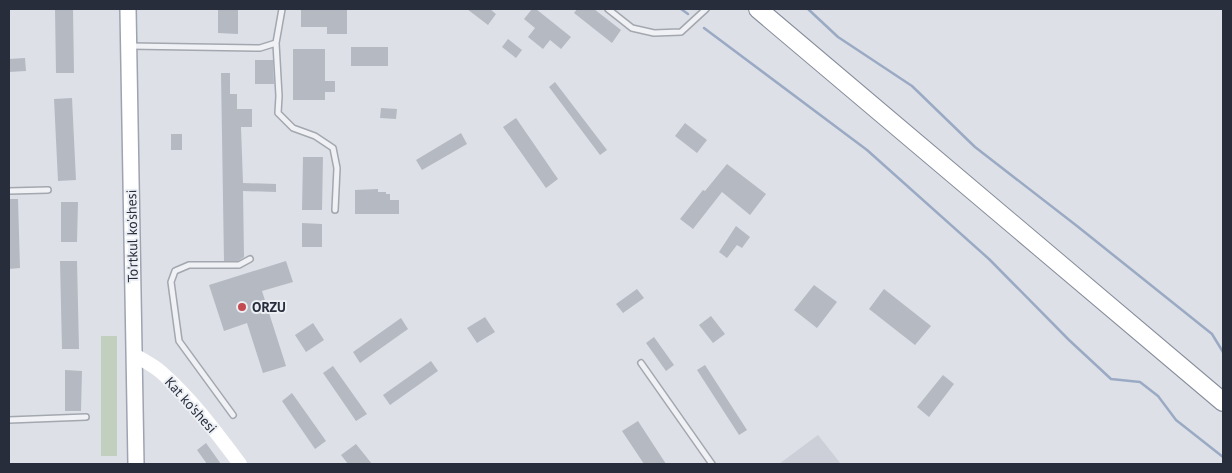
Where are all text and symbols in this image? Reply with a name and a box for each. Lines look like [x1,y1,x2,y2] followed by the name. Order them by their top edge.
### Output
[122,189,142,283] street label: To'rtkul ko'shesi
[252,298,286,316] place label: ORZU
[236,301,248,313] marker: ORZU
[161,373,221,437] street label: Kat ko'shesi

